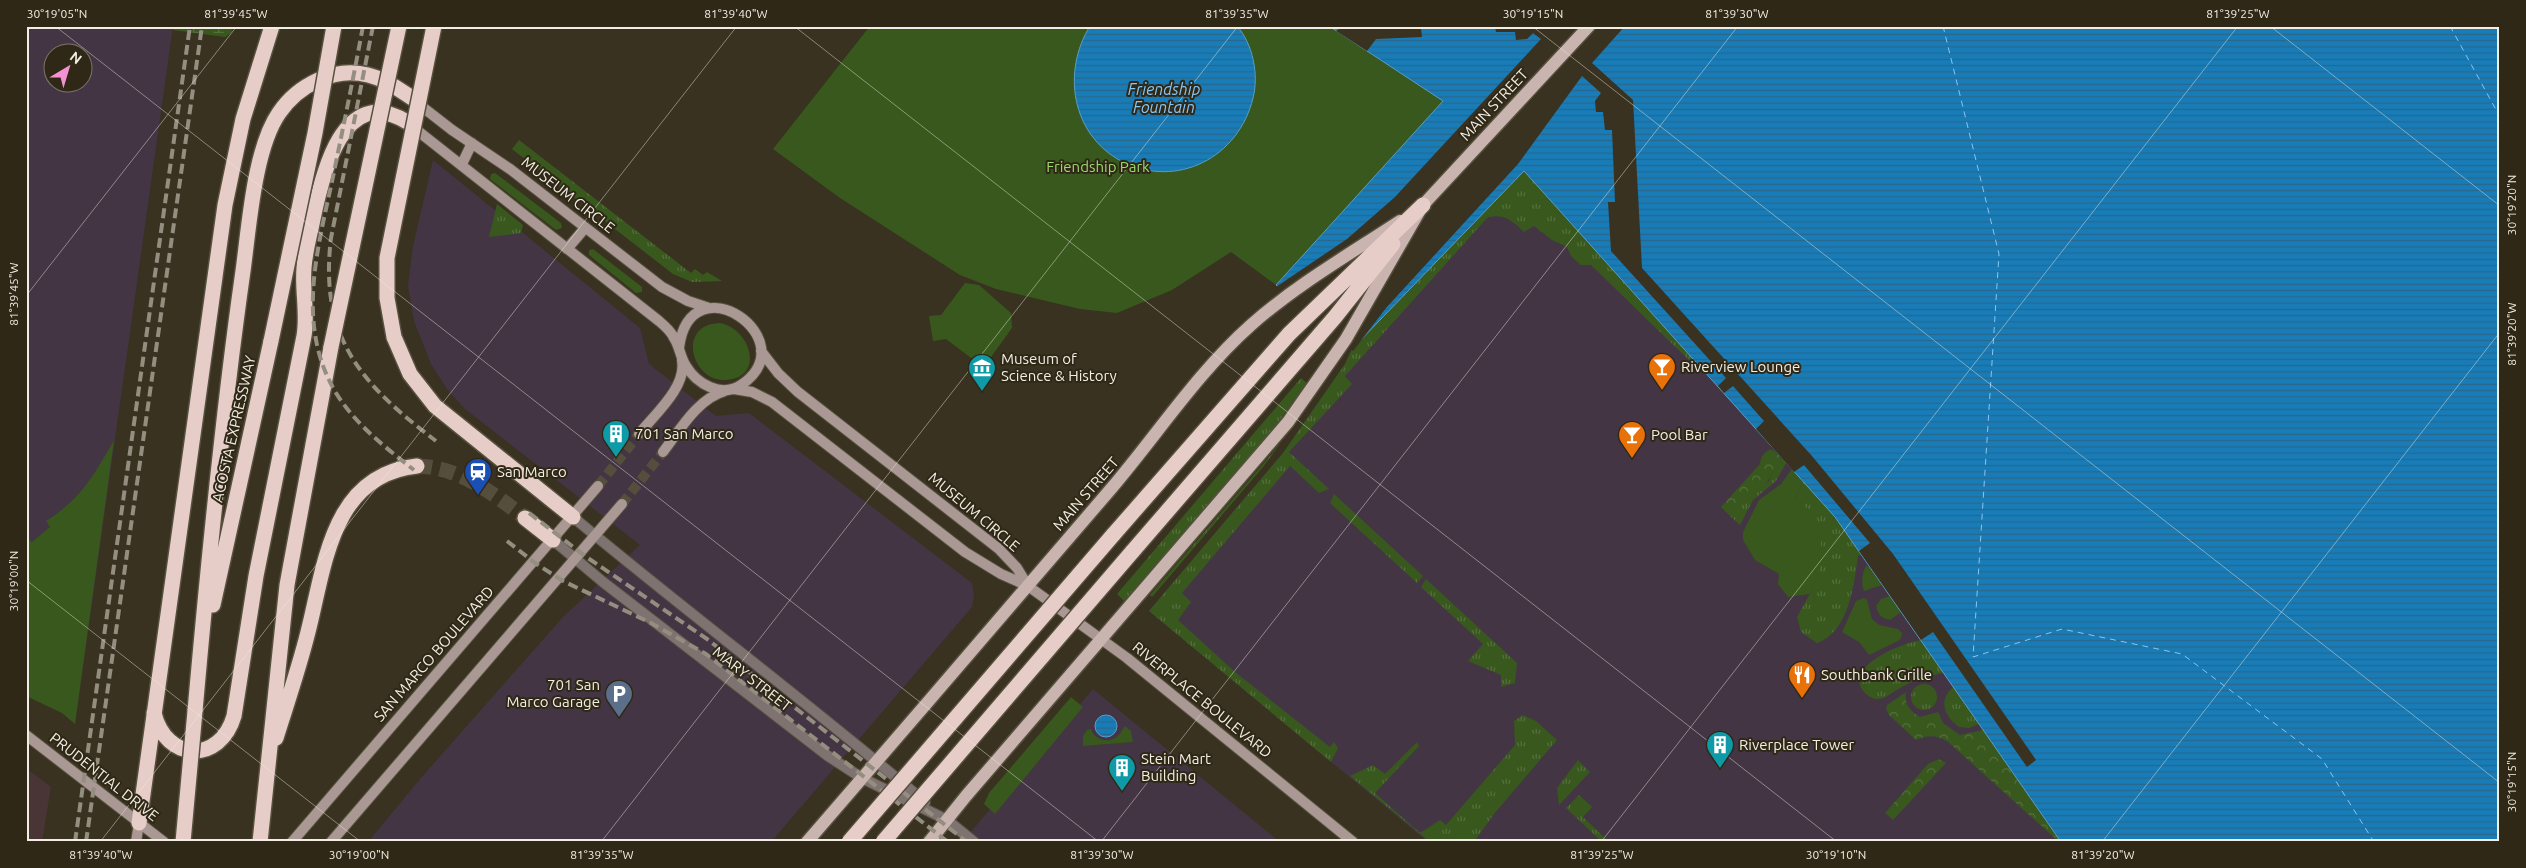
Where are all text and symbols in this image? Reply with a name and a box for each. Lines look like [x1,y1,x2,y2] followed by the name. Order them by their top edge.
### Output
[27,7,87,20] text: 30°19'05"N
[204,7,268,20] text: 81°39'45"W
[704,7,768,20] text: 81°39'40"W
[1205,7,1269,20] text: 81°39'35"W
[1503,7,1563,20] text: 30°19'15"N
[1705,7,1769,20] text: 81°39'30"W
[2206,7,2270,20] text: 81°39'25"W
[42,42,92,92] north arrow
[67,48,85,67] text: N
[1456,65,1531,144] street label: MAIN STREET
[1128,80,1200,116] water label: Friendship Fountain
[518,153,618,236] street label: MUSEUM CIRCLE
[1046,158,1150,175] park label: Friendship Park
[2505,175,2518,235] text: 30°19'20"N
[7,262,20,326] text: 81°39'45"W
[2505,302,2518,366] text: 81°39'20"W
[1001,350,1117,384] place label: Museum of Science & History
[1647,352,1677,391] bar icon: Riverview Lounge
[967,353,997,392] museum icon: Museum of Science & History
[208,354,259,504] street label: ACOSTA EXPRESSWAY
[1681,358,1800,375] place label: Riverview Lounge
[601,419,631,458] building icon: 701 San Marco
[1617,420,1647,459] bar icon: Pool Bar
[635,425,734,442] place label: 701 San Marco
[1651,426,1708,443] place label: Pool Bar
[1049,453,1122,534] street label: MAIN STREET
[463,457,493,496] station icon: San Marco
[497,463,567,480] place label: San Marco
[925,469,1023,555] street label: MUSEUM CIRCLE
[7,551,20,611] text: 30°19'00"N
[370,583,497,725] street label: SAN MARCO BOULEVARD
[1129,638,1275,761] street label: RIVERPLACE BOULEVARD
[710,643,795,715] street label: MARY STREET
[1787,660,1817,699] restaurant icon: Southbank Grille
[1821,666,1932,683] place label: Southbank Grille
[507,676,600,710] place label: 701 San Marco Garage
[604,679,634,718] parking icon: 701 San Marco Garage
[47,729,162,824] street label: PRUDENTIAL DRIVE
[1705,730,1735,769] building icon: Riverplace Tower
[1739,736,1855,753] place label: Riverplace Tower
[1141,750,1211,784] place label: Stein Mart Building
[2505,752,2518,812] text: 30°19'15"N
[1107,753,1137,792] building icon: Stein Mart Building
[69,848,133,861] text: 81°39'40"W
[329,848,389,861] text: 30°19'00"N
[570,848,634,861] text: 81°39'35"W
[1070,848,1134,861] text: 81°39'30"W
[1570,848,1634,861] text: 81°39'25"W
[1806,848,1866,861] text: 30°19'10"N
[2071,848,2135,861] text: 81°39'20"W

